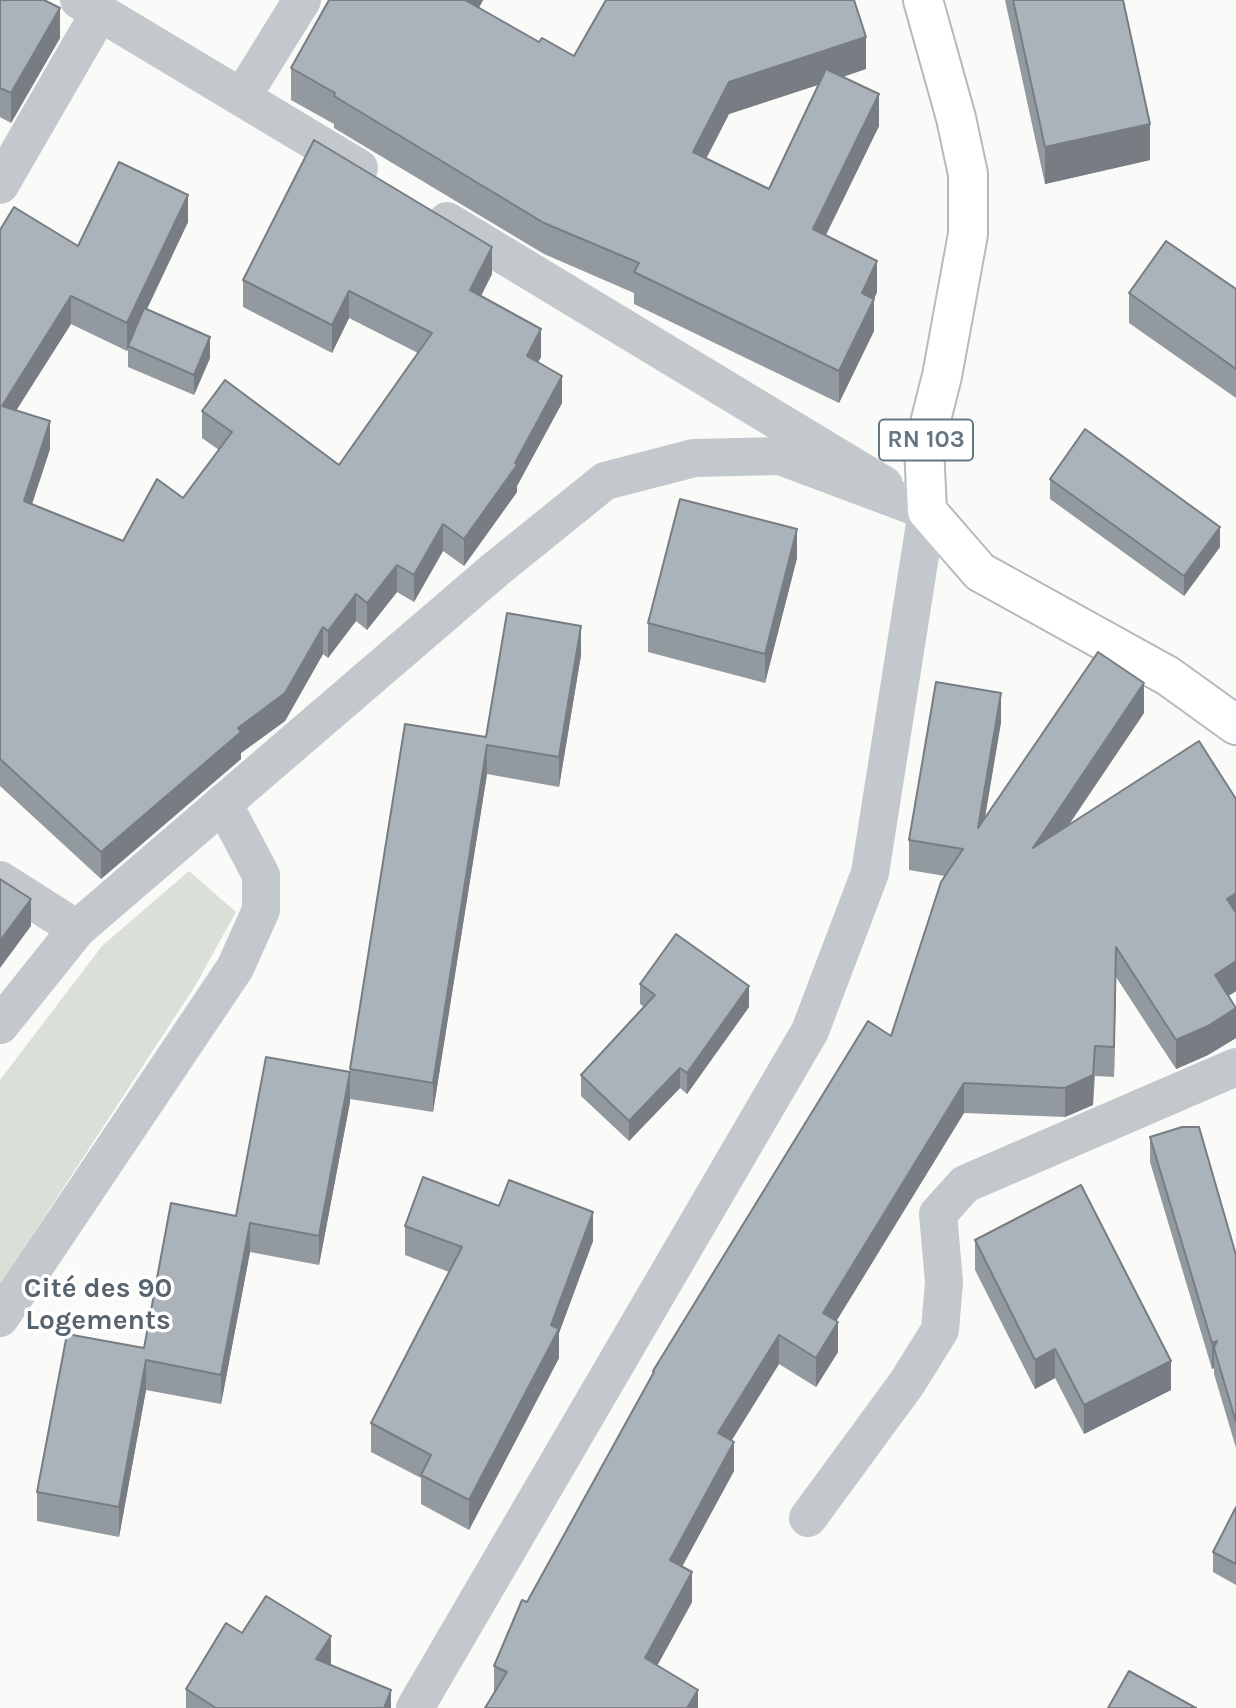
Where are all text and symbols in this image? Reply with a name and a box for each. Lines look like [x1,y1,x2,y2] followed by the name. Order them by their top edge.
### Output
[879,419,973,460] road number: RN 103
[24,1272,172,1338] district label: Cité des 90 Logements

